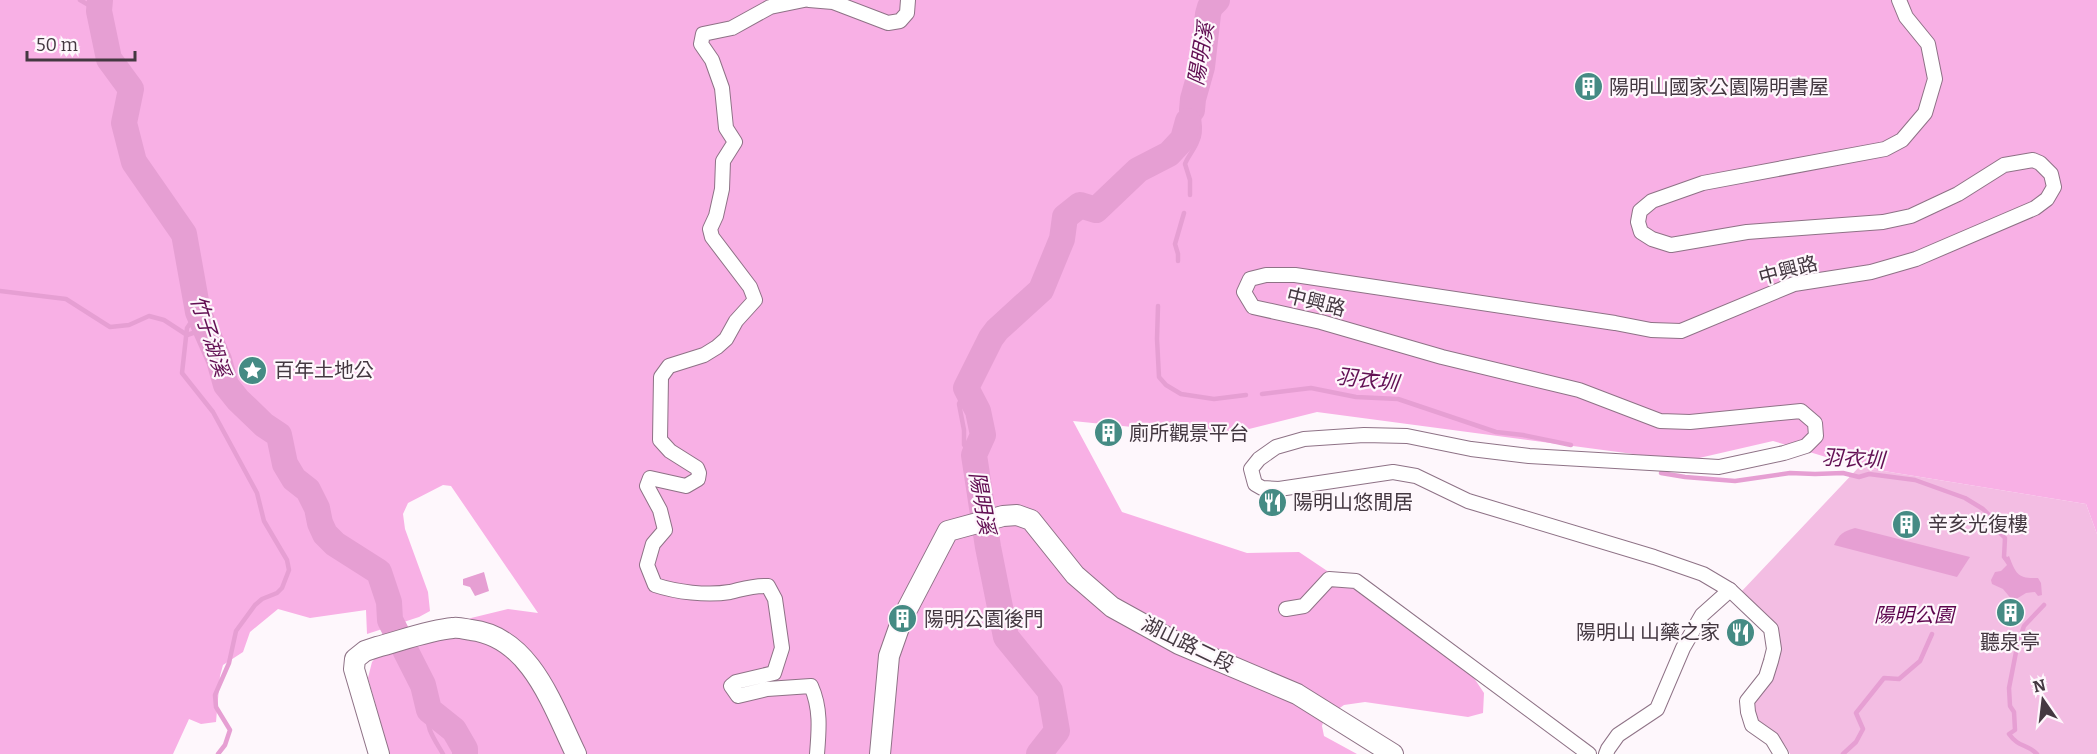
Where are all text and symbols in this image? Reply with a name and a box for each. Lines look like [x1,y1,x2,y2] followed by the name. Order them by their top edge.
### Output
[1183,18,1220,87] water label: 陽明溪
[27,24,135,62] scale bar
[36,34,78,56] text: 50 m
[1572,71,1604,103] building icon: 陽明山國家公園陽明書屋
[1609,75,1829,99] place label: 陽明山國家公園陽明書屋
[1756,251,1820,289] street label: 中興路
[1284,283,1348,321] street label: 中興路
[185,292,236,383] water label: 竹子湖溪
[237,354,269,386] place icon: 百年土地公
[274,358,374,382] place label: 百年土地公
[1334,363,1403,397] water label: 羽衣圳
[1092,417,1124,449] building icon: 廁所觀景平台
[1129,421,1249,445] place label: 廁所觀景平台
[1821,444,1888,474] water label: 羽衣圳
[964,470,1001,539] water label: 陽明溪
[1256,486,1288,518] restaurant icon: 陽明山悠閒居
[1293,490,1413,514] place label: 陽明山悠閒居
[1891,508,1923,540] building icon: 辛亥光復樓
[1928,512,2028,536] place label: 辛亥光復樓
[1994,596,2026,628] building icon: 聽泉亭
[887,603,919,635] building icon: 陽明公園後門
[1874,603,1957,627] park label: 陽明公園
[924,607,1044,631] place label: 陽明公園後門
[1138,611,1238,677] street label: 湖山路二段
[1725,616,1757,648] restaurant icon: 陽明山 山藥之家
[1576,620,1720,644] place label: 陽明山 山藥之家
[1980,630,2040,654] place label: 聽泉亭
[2013,670,2073,730] north arrow
[2031,675,2048,697] text: N

